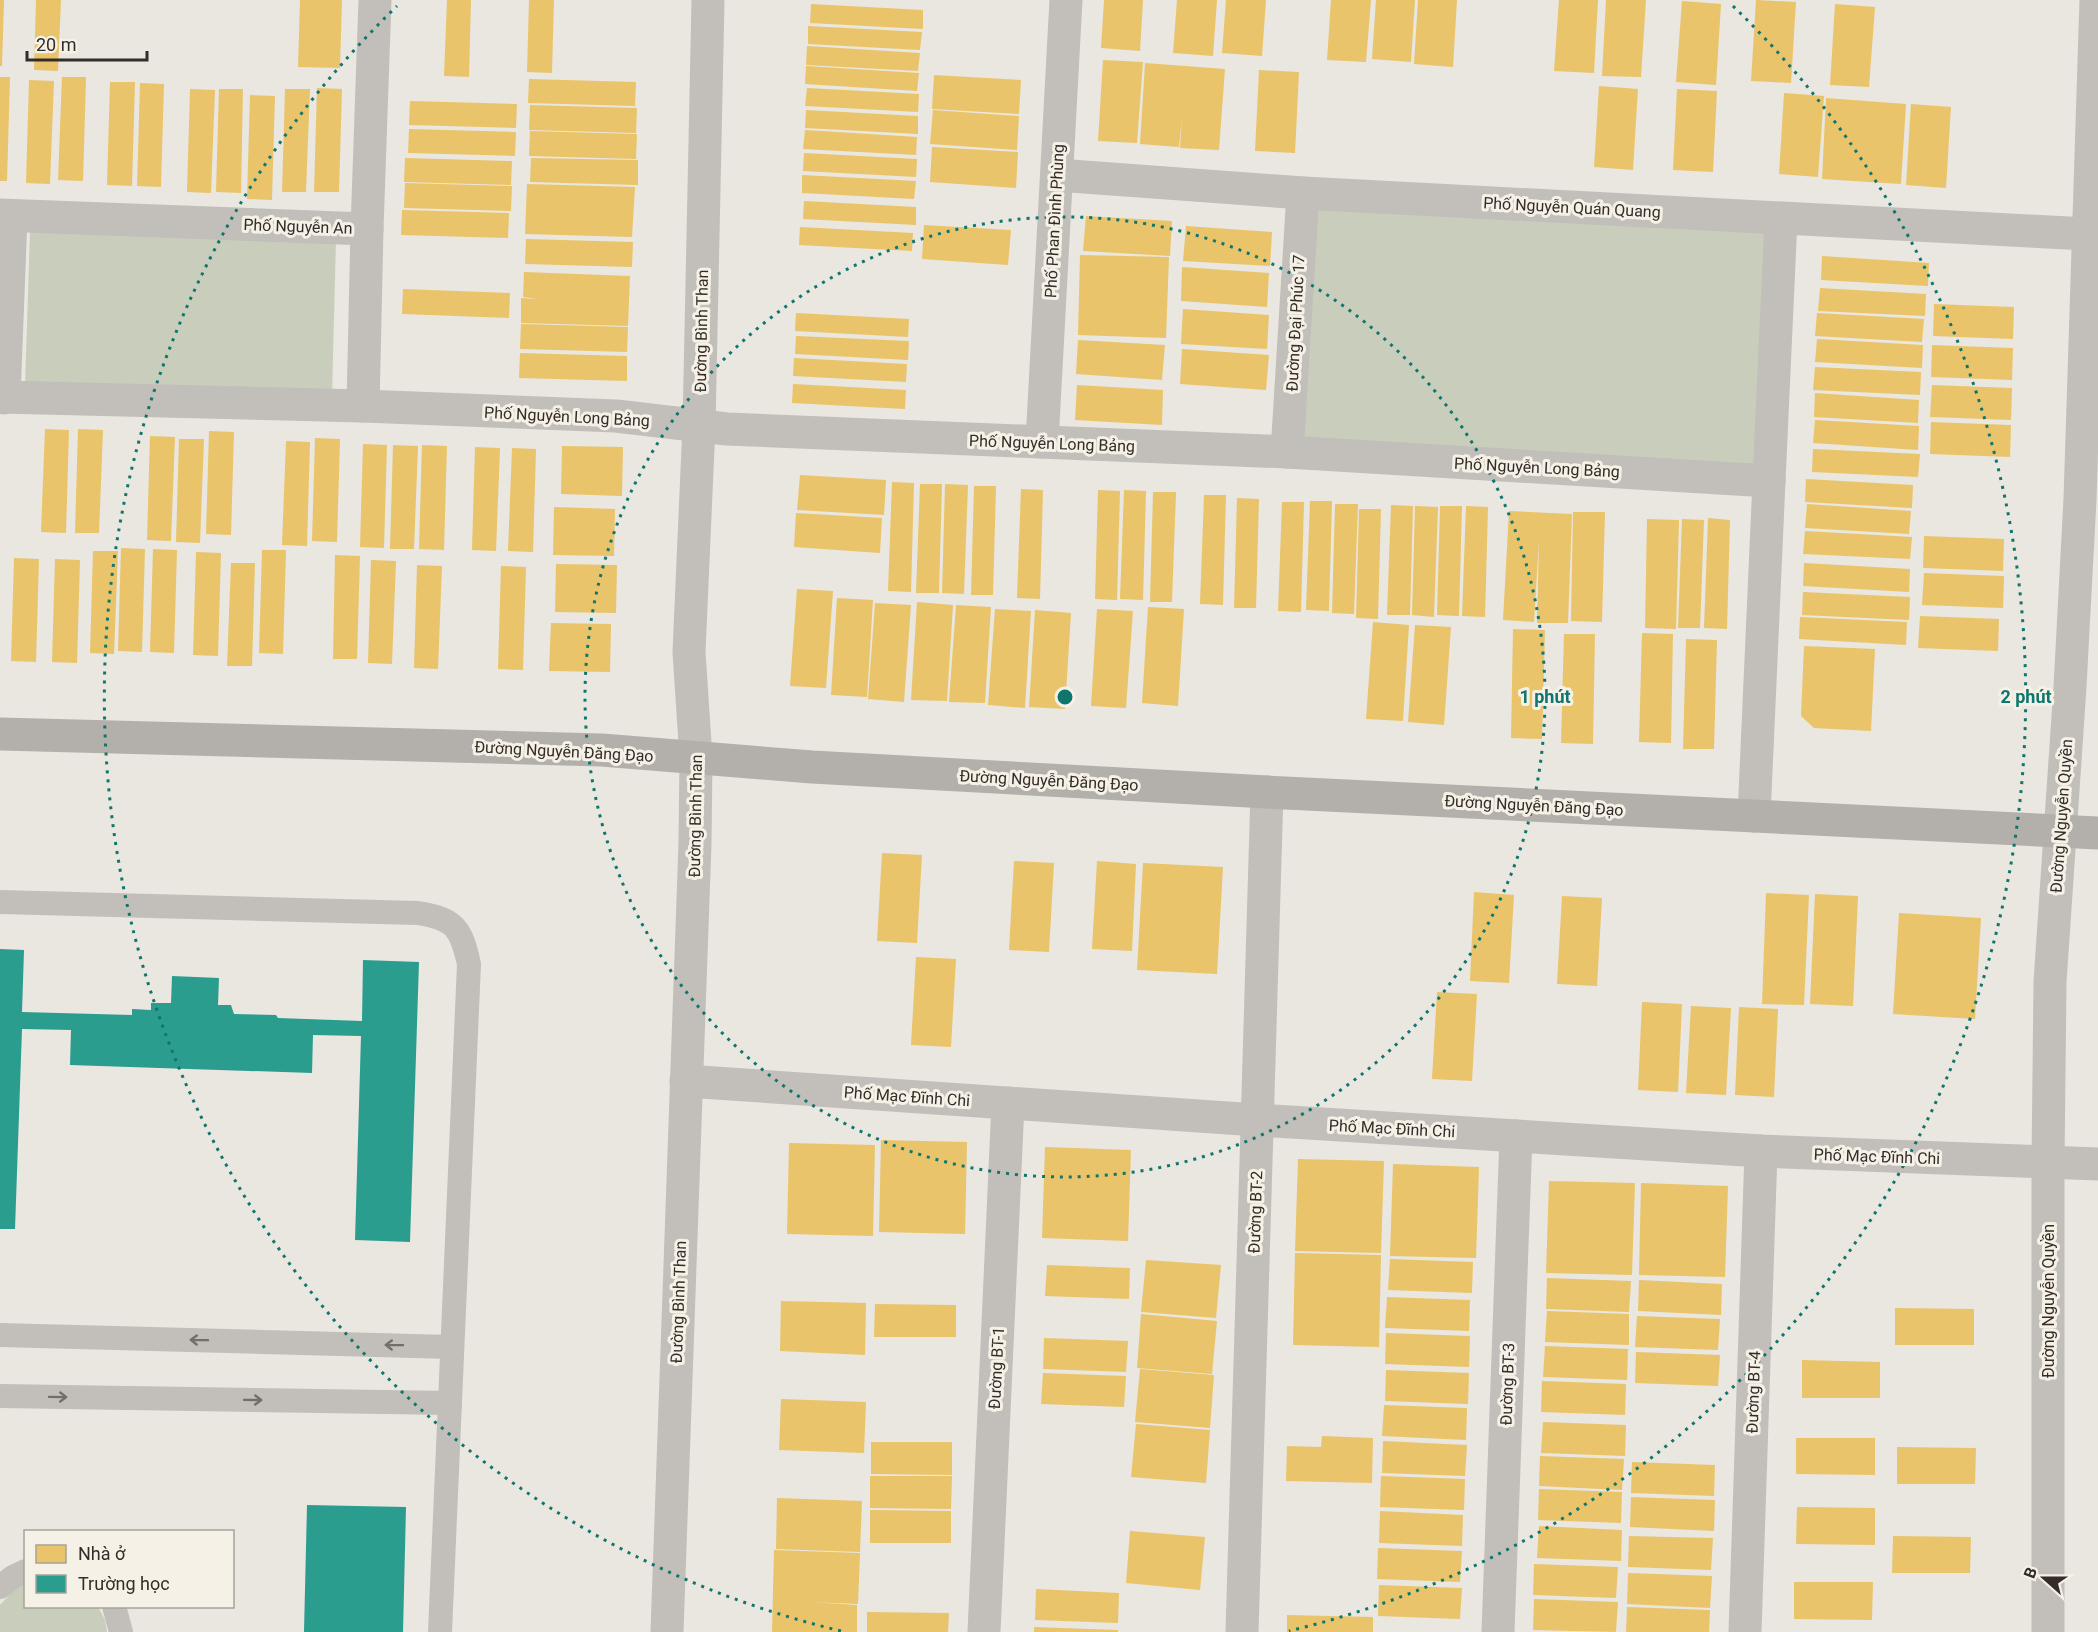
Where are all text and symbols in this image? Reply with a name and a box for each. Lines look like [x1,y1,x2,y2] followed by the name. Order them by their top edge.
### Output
[27,24,147,62] scale bar
[36,34,76,55] text: 20 m
[1041,143,1068,299] street label: Phố Phan Đình Phùng
[1483,193,1661,222] street label: Phố Nguyễn Quán Quang
[243,215,353,238] street label: Phố Nguyễn An
[1282,254,1309,392] street label: Đường Đại Phúc 17
[691,270,712,393] street label: Đường Bình Than
[484,403,650,430] street label: Phố Nguyễn Long Bảng
[969,431,1135,456] street label: Phố Nguyễn Long Bảng
[1454,454,1620,481] street label: Phố Nguyễn Long Bảng
[1519,686,1571,707] text: 1 phút
[2000,686,2052,707] text: 2 phút
[1055,687,1075,707] centre of rings
[474,737,654,766] street label: Đường Nguyễn Đăng Đạo
[2047,738,2076,894] street label: Đường Nguyễn Quyền
[685,755,706,878] street label: Đường Bình Than
[959,766,1139,795] street label: Đường Nguyễn Đăng Đạo
[1444,791,1624,820] street label: Đường Nguyễn Đăng Đạo
[843,1083,971,1110] street label: Phố Mạc Đĩnh Chi
[1328,1116,1456,1141] street label: Phố Mạc Đĩnh Chi
[1813,1145,1941,1168] street label: Phố Mạc Đĩnh Chi
[1245,1170,1266,1254] street label: Đường BT-2
[2039,1224,2058,1378] street label: Đường Nguyễn Quyền
[667,1240,690,1364] street label: Đường Bình Than
[985,1326,1008,1410] street label: Đường BT-1
[189,1334,209,1346] one-way arrow
[384,1339,404,1351] one-way arrow
[1497,1342,1518,1426] street label: Đường BT-3
[1743,1350,1764,1434] street label: Đường BT-4
[48,1391,68,1402] one-way arrow
[243,1394,263,1405] one-way arrow
[24,1530,234,1608] legend
[78,1543,126,1564] text: Nhà ở
[2014,1548,2074,1608] north arrow
[2020,1565,2041,1581] text: B
[78,1573,170,1594] text: Trường học

